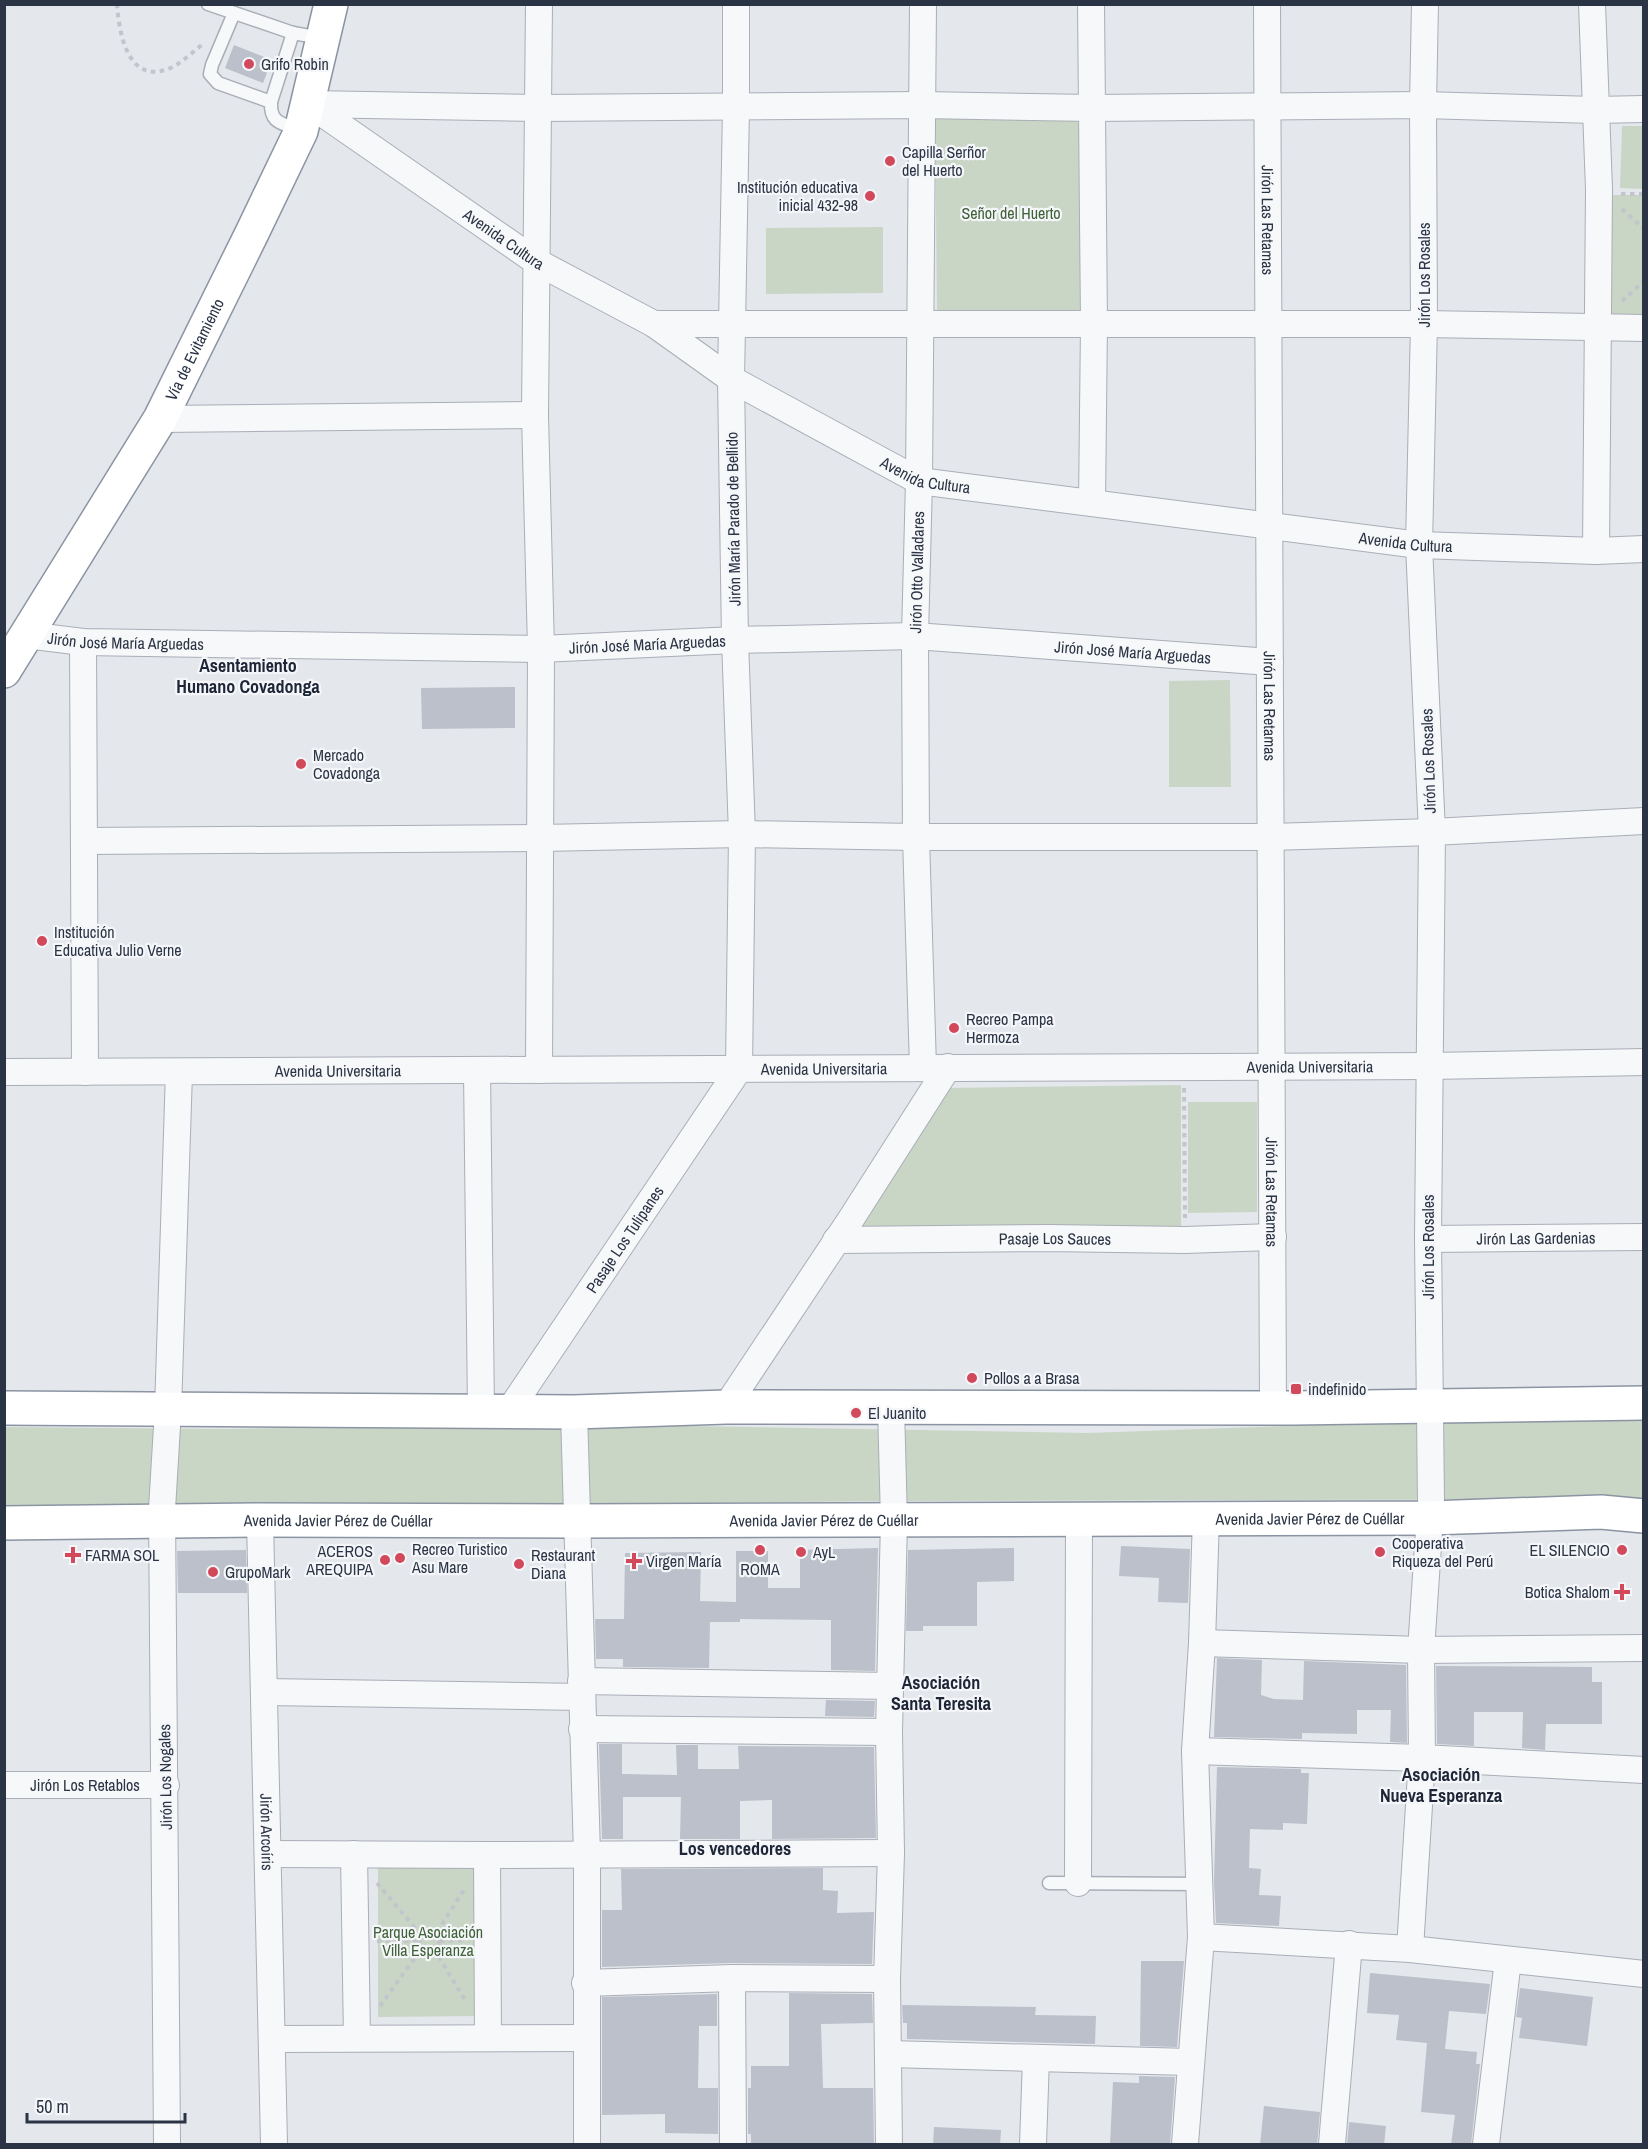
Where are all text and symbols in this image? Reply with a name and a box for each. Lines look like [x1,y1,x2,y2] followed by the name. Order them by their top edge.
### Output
[261,53,329,75] place label: Grifo Robin
[242,57,256,71] marker: Grifo Robin
[902,141,986,181] place label: Capilla Serñor del Huerto
[883,154,897,168] marker: Capilla Serñor del Huerto
[1257,165,1279,275] street label: Jirón Las Retamas
[737,176,859,216] place label: Institución educativa inicial 432-98
[863,189,877,203] marker: Institución educativa inicial 432-98
[961,202,1061,224] park label: Señor del Huerto
[458,203,549,275] street label: Avenida Cultura
[1413,222,1435,328] street label: Jirón Los Rosales
[160,295,229,404] street label: Vía de Evitamiento
[720,432,746,606] street label: Jirón María Parado de Bellido
[876,451,972,499] street label: Avenida Cultura
[904,511,929,634] street label: Jirón Otto Valladares
[1357,526,1454,557] street label: Avenida Cultura
[46,627,204,655] street label: Jirón José María Arguedas
[569,629,726,659] street label: Jirón José María Arguedas
[1054,635,1212,669] street label: Jirón José María Arguedas
[1259,651,1281,761] street label: Jirón Las Retamas
[176,653,321,699] district label: Asentamiento Humano Covadonga
[1415,708,1441,814] street label: Jirón Los Rosales
[313,744,381,784] place label: Mercado Covadonga
[294,757,308,771] marker: Mercado Covadonga
[54,921,182,961] place label: Institución Educativa Julio Verne
[35,934,49,948] marker: Institución Educativa Julio Verne
[966,1008,1054,1048] place label: Recreo Pampa Hermoza
[947,1021,961,1035] marker: Recreo Pampa Hermoza
[1246,1055,1374,1078] street label: Avenida Universitaria
[760,1057,888,1080] street label: Avenida Universitaria
[274,1059,402,1082] street label: Avenida Universitaria
[1261,1137,1283,1247] street label: Jirón Las Retamas
[581,1181,669,1297] street label: Pasaje Los Tulipanes
[1417,1194,1439,1300] street label: Jirón Los Rosales
[1476,1226,1596,1250] street label: Jirón Las Gardenias
[999,1227,1111,1250] street label: Pasaje Los Sauces
[984,1367,1080,1389] place label: Pollos a a Brasa
[965,1371,979,1385] marker: Pollos a a Brasa
[1308,1378,1366,1400] place label: indefinido
[1289,1382,1303,1396] marker: indefinido
[868,1402,926,1424] place label: El Juanito
[849,1406,863,1420] marker: El Juanito
[1215,1507,1405,1530] street label: Avenida Javier Pérez de Cuéllar
[242,1509,433,1532] street label: Avenida Javier Pérez de Cuéllar
[729,1509,919,1531] street label: Avenida Javier Pérez de Cuéllar
[1392,1532,1493,1572] place label: Cooperativa Riqueza del Perú
[411,1538,508,1578] place label: Recreo Turistico Asu Mare
[1530,1539,1610,1561] place label: EL SILENCIO
[305,1540,373,1580] place label: ACEROS AREQUIPA
[812,1541,836,1563] place label: AyL
[753,1543,767,1557] marker: ROMA
[1615,1543,1629,1557] marker: EL SILENCIO
[85,1544,160,1566] place label: FARMA SOL
[531,1544,596,1584] place label: Restaurant Diana
[794,1545,808,1559] marker: AyL
[1373,1545,1387,1559] marker: Cooperativa Riqueza del Perú
[66,1548,80,1562] marker: FARMA SOL
[646,1550,722,1572] place label: Virgen María
[393,1551,407,1565] marker: Recreo Turistico Asu Mare
[378,1553,392,1567] marker: ACEROS AREQUIPA
[627,1554,641,1568] marker: Virgen María
[512,1557,526,1571] marker: Restaurant Diana
[740,1558,780,1580] place label: ROMA
[225,1561,291,1583] place label: GrupoMark
[206,1565,220,1579] marker: GrupoMark
[1525,1581,1610,1603] place label: Botica Shalom
[1615,1585,1629,1599] marker: Botica Shalom
[891,1670,992,1716] district label: Asociación Santa Teresita
[153,1724,177,1830] street label: Jirón Los Nogales
[1380,1762,1503,1808] district label: Asociación Nueva Esperanza
[30,1774,140,1796] street label: Jirón Los Retablos
[255,1793,279,1871] street label: Jirón Arcoíris
[679,1836,791,1861] district label: Los vencedores
[373,1921,483,1961] park label: Parque Asociación Villa Esperanza
[27,2086,184,2124] scale bar
[36,2094,69,2119] text: 50 m

